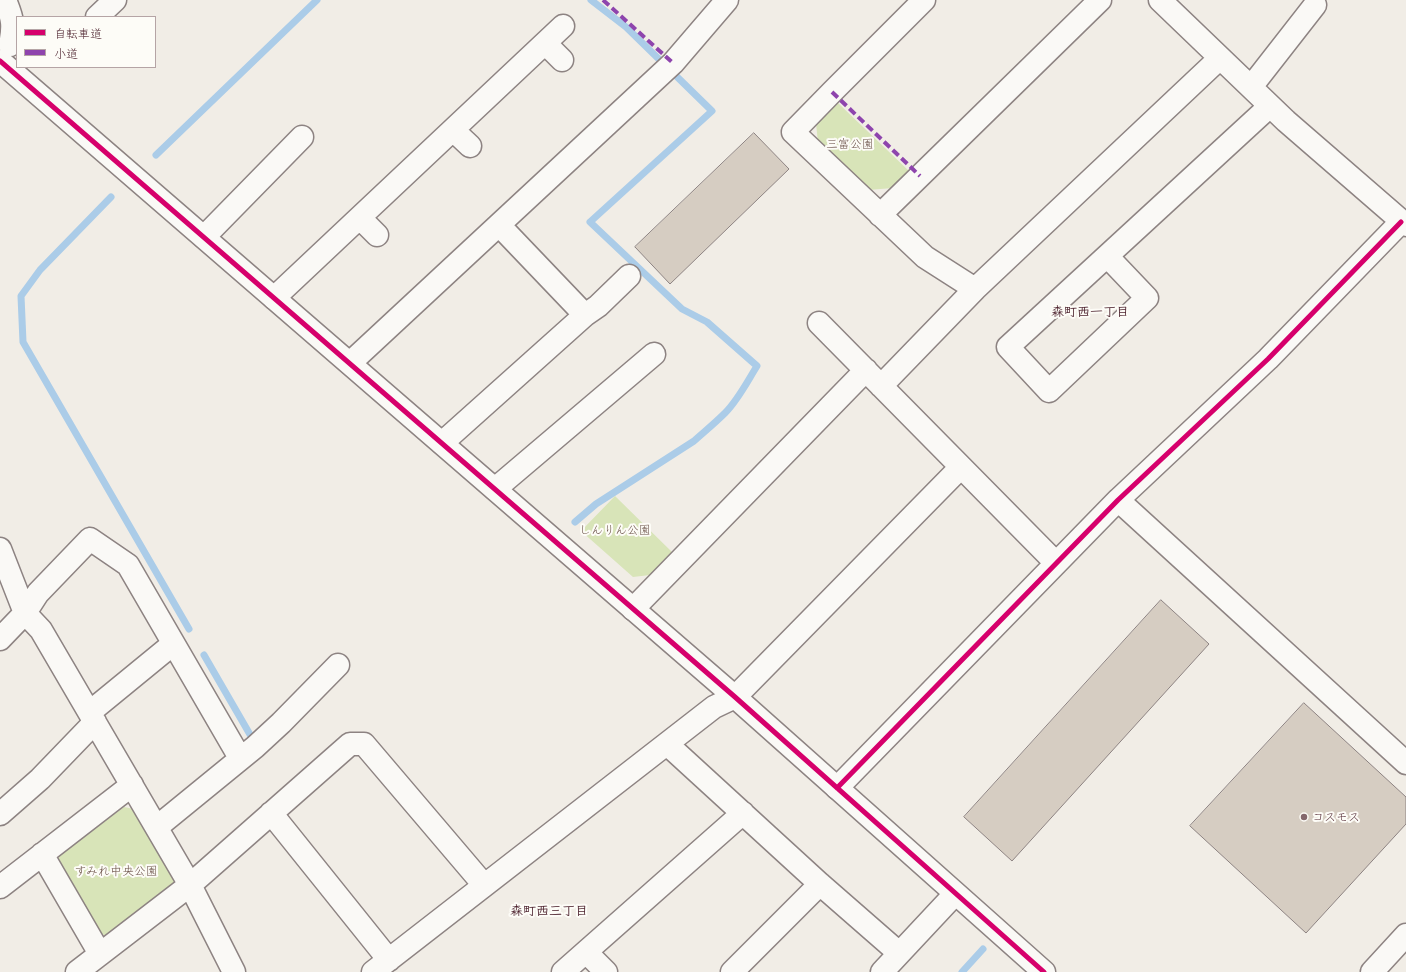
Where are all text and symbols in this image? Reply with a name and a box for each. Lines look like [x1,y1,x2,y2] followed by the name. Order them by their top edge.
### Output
[16,16,156,68] legend
[54,25,102,41] text: 自転車道
[54,45,78,61] text: 小道
[826,137,874,151] park label: 三富公園
[1051,304,1129,320] district label: 森町西一丁目
[579,523,651,537] park label: しんりん公園
[1312,810,1360,824] place label: コスモス
[1299,812,1309,822] marker: コスモス
[74,864,158,878] park label: すみれ中央公園
[510,903,588,919] district label: 森町西三丁目

